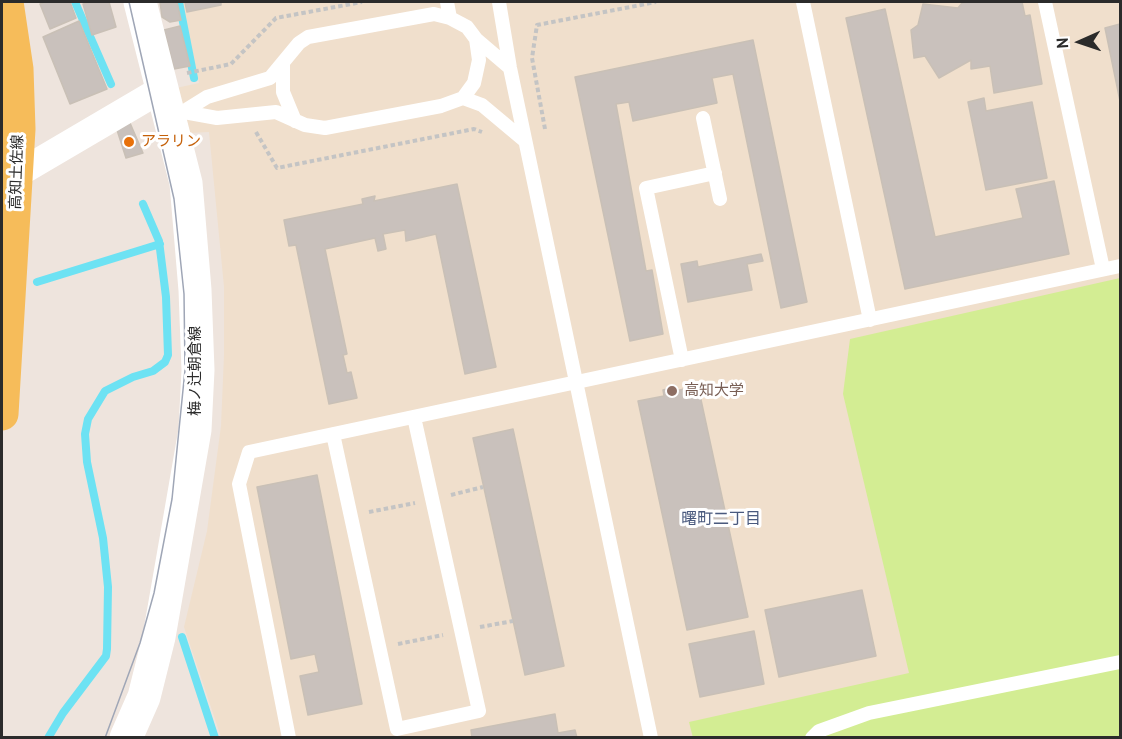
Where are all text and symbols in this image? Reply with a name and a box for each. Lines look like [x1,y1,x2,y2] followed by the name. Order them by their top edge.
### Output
[1050,12,1110,72] north arrow
[1052,37,1072,49] text: N
[141,133,201,151] place label: アラリン
[7,134,27,210] street label: 高知土佐線
[122,135,136,149] marker: アラリン
[187,326,205,416] street label: 梅ノ辻朝倉線
[684,382,744,400] place label: 高知大学
[665,384,679,398] marker: 高知大学
[681,509,761,529] district label: 曙町二丁目

